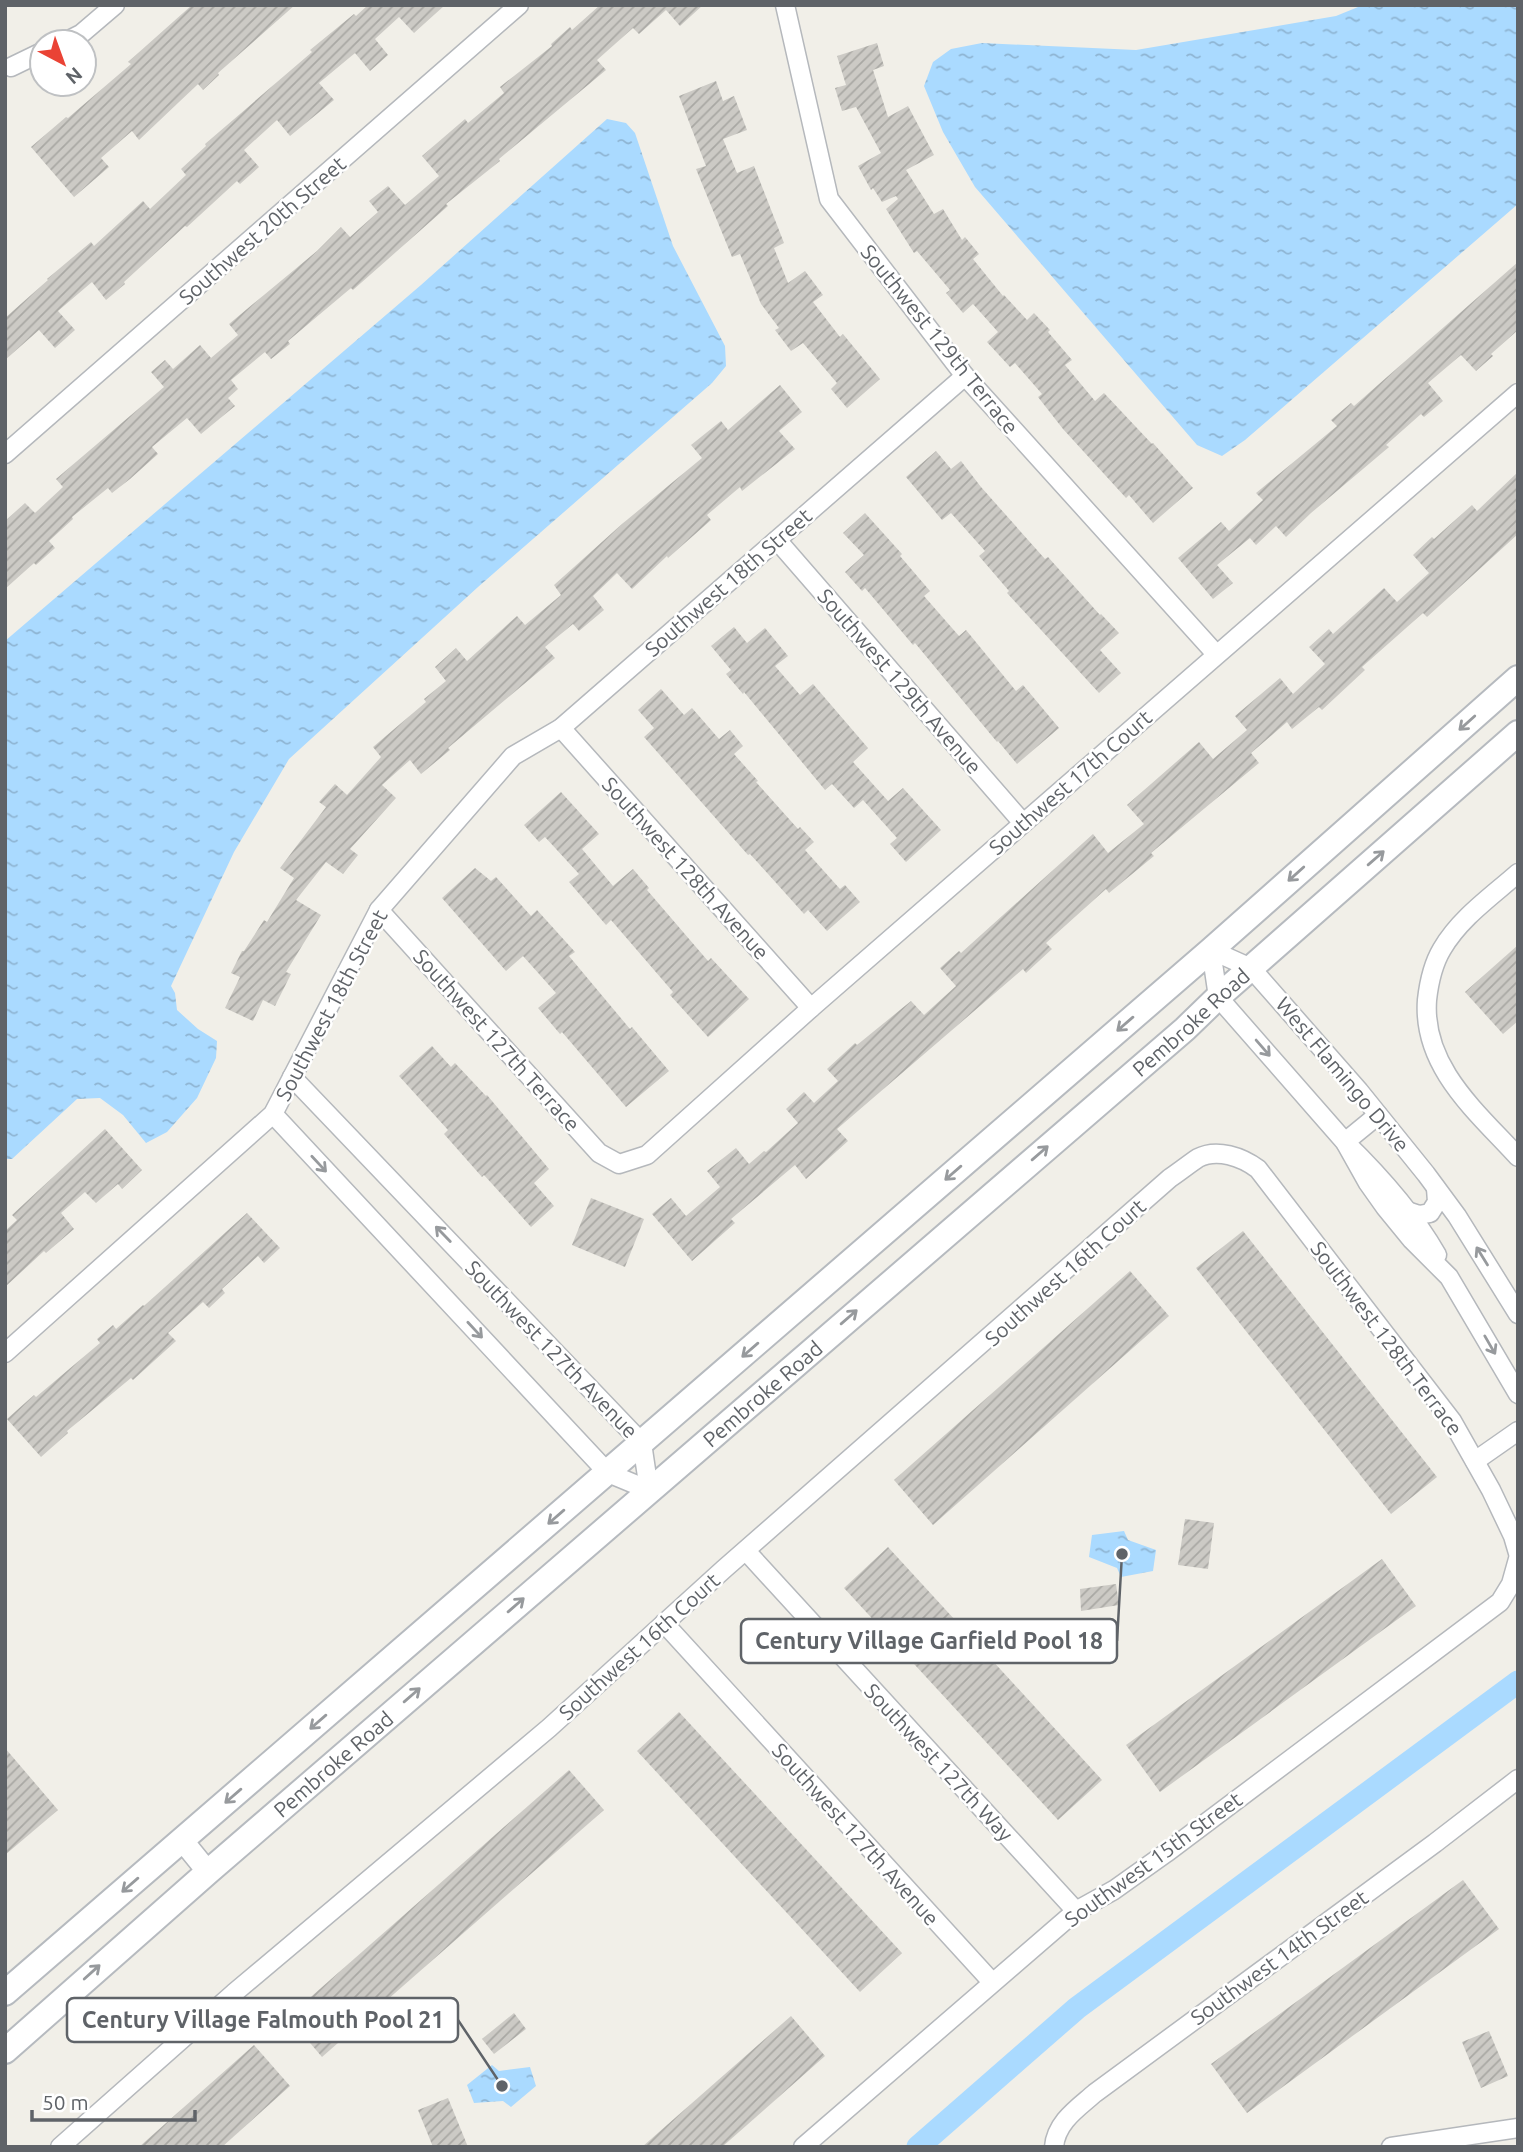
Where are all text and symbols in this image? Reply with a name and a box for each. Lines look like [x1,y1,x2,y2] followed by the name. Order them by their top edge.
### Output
[28,28,98,98] north arrow
[62,63,87,89] text: N
[174,151,350,309] street label: Southwest 20th Street
[856,240,1024,438] street label: Southwest 129th Terrace
[640,503,816,661] street label: Southwest 18th Street
[813,584,987,778] street label: Southwest 129th Avenue
[984,705,1156,859] street label: Southwest 17th Court
[1459,715,1476,732] one-way arrow
[598,772,774,964] street label: Southwest 128th Avenue
[1367,850,1385,866] one-way arrow
[1288,866,1306,882] one-way arrow
[270,905,392,1105] street label: Southwest 18th Street
[409,944,585,1136] street label: Southwest 127th Terrace
[1127,963,1254,1081] street label: Pembroke Road
[1271,992,1415,1156] street label: West Flamingo Drive
[1117,1016,1135,1032] one-way arrow
[1255,1039,1271,1057] one-way arrow
[1031,1145,1049,1161] one-way arrow
[311,1155,328,1172] one-way arrow
[945,1165,963,1181] one-way arrow
[980,1194,1150,1350] street label: Southwest 16th Court
[434,1226,451,1243] one-way arrow
[1306,1236,1468,1440] street label: Southwest 128th Terrace
[1475,1247,1489,1267] one-way arrow
[461,1255,643,1443] street label: Southwest 127th Avenue
[840,1309,858,1325] one-way arrow
[466,1321,483,1338] one-way arrow
[1483,1335,1497,1355] one-way arrow
[698,1336,827,1451] street label: Pembroke Road
[741,1342,759,1358] one-way arrow
[548,1509,566,1525] one-way arrow
[554,1568,724,1724] street label: Southwest 16th Court
[506,1597,524,1613] one-way arrow
[741,1619,1117,1663] callout: Century Village Garfield Pool 18
[755,1628,1103,1653] text: Century Village Garfield Pool 18
[860,1678,1018,1846] street label: Southwest 127th Way
[403,1687,421,1703] one-way arrow
[269,1706,398,1822] street label: Pembroke Road
[310,1714,328,1730] one-way arrow
[768,1738,944,1930] street label: Southwest 127th Avenue
[1060,1787,1246,1931] street label: Southwest 15th Street
[224,1788,242,1804] one-way arrow
[121,1877,139,1893] one-way arrow
[1186,1885,1372,2029] street label: Southwest 14th Street
[83,1964,100,1981] one-way arrow
[67,1998,458,2042] callout: Century Village Falmouth Pool 21
[82,2007,444,2032] text: Century Village Falmouth Pool 21
[32,2078,194,2122] scale bar
[42,2090,89,2114] text: 50 m

